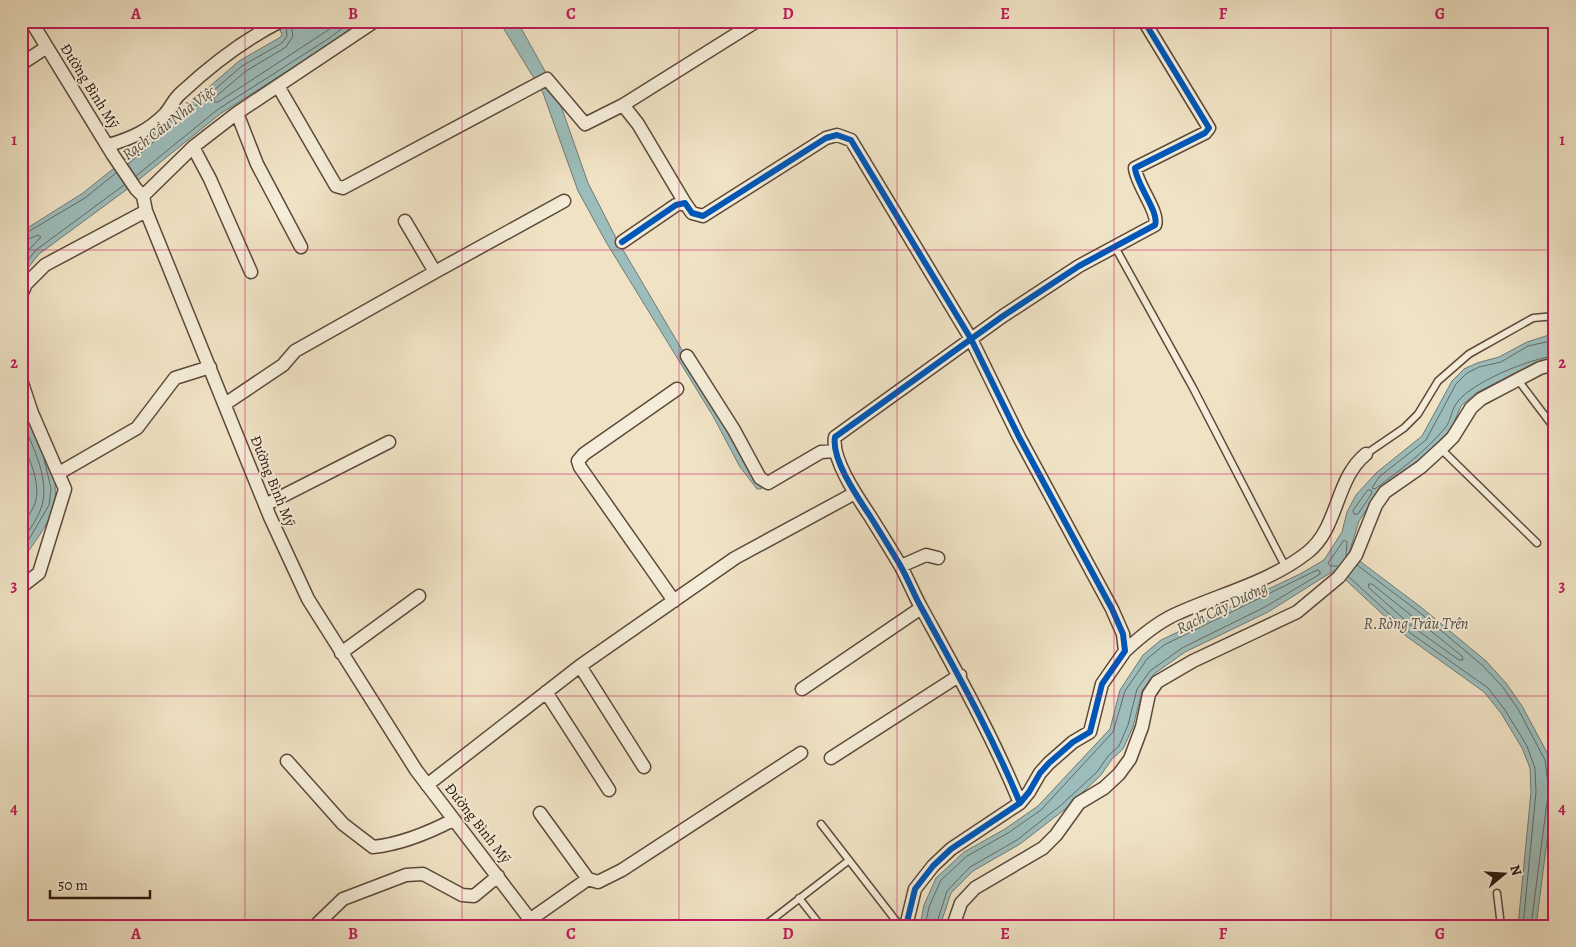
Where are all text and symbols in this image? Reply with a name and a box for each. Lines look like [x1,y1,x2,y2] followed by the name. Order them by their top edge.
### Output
[130,3,142,25] text: A
[348,3,358,25] text: B
[566,3,576,25] text: C
[782,3,794,25] text: D
[1000,3,1010,25] text: E
[1219,3,1228,25] text: F
[1435,3,1445,25] text: G
[56,40,124,133] street label: Đường Bình Mỹ
[118,80,221,166] water label: Rạch Cầu Nhà Việc
[11,129,17,151] text: 1
[1559,129,1565,151] text: 1
[10,352,18,374] text: 2
[1558,352,1566,374] text: 2
[246,432,301,530] street label: Đường Bình Mỹ
[11,575,18,597] text: 3
[1559,575,1566,597] text: 3
[1173,576,1271,640] water label: Rạch Cây Dương
[1364,613,1469,635] water label: R.Ròng Trâu Trên
[440,779,516,868] street label: Đường Bình Mỹ
[10,798,18,820] text: 4
[1558,798,1566,820] text: 4
[1478,850,1528,900] north arrow
[1505,862,1526,878] text: N
[50,867,150,899] scale bar
[58,875,88,895] text: 50 m
[130,923,142,945] text: A
[348,923,358,945] text: B
[566,923,576,945] text: C
[782,923,794,945] text: D
[1000,923,1010,945] text: E
[1219,923,1228,945] text: F
[1435,923,1445,945] text: G

